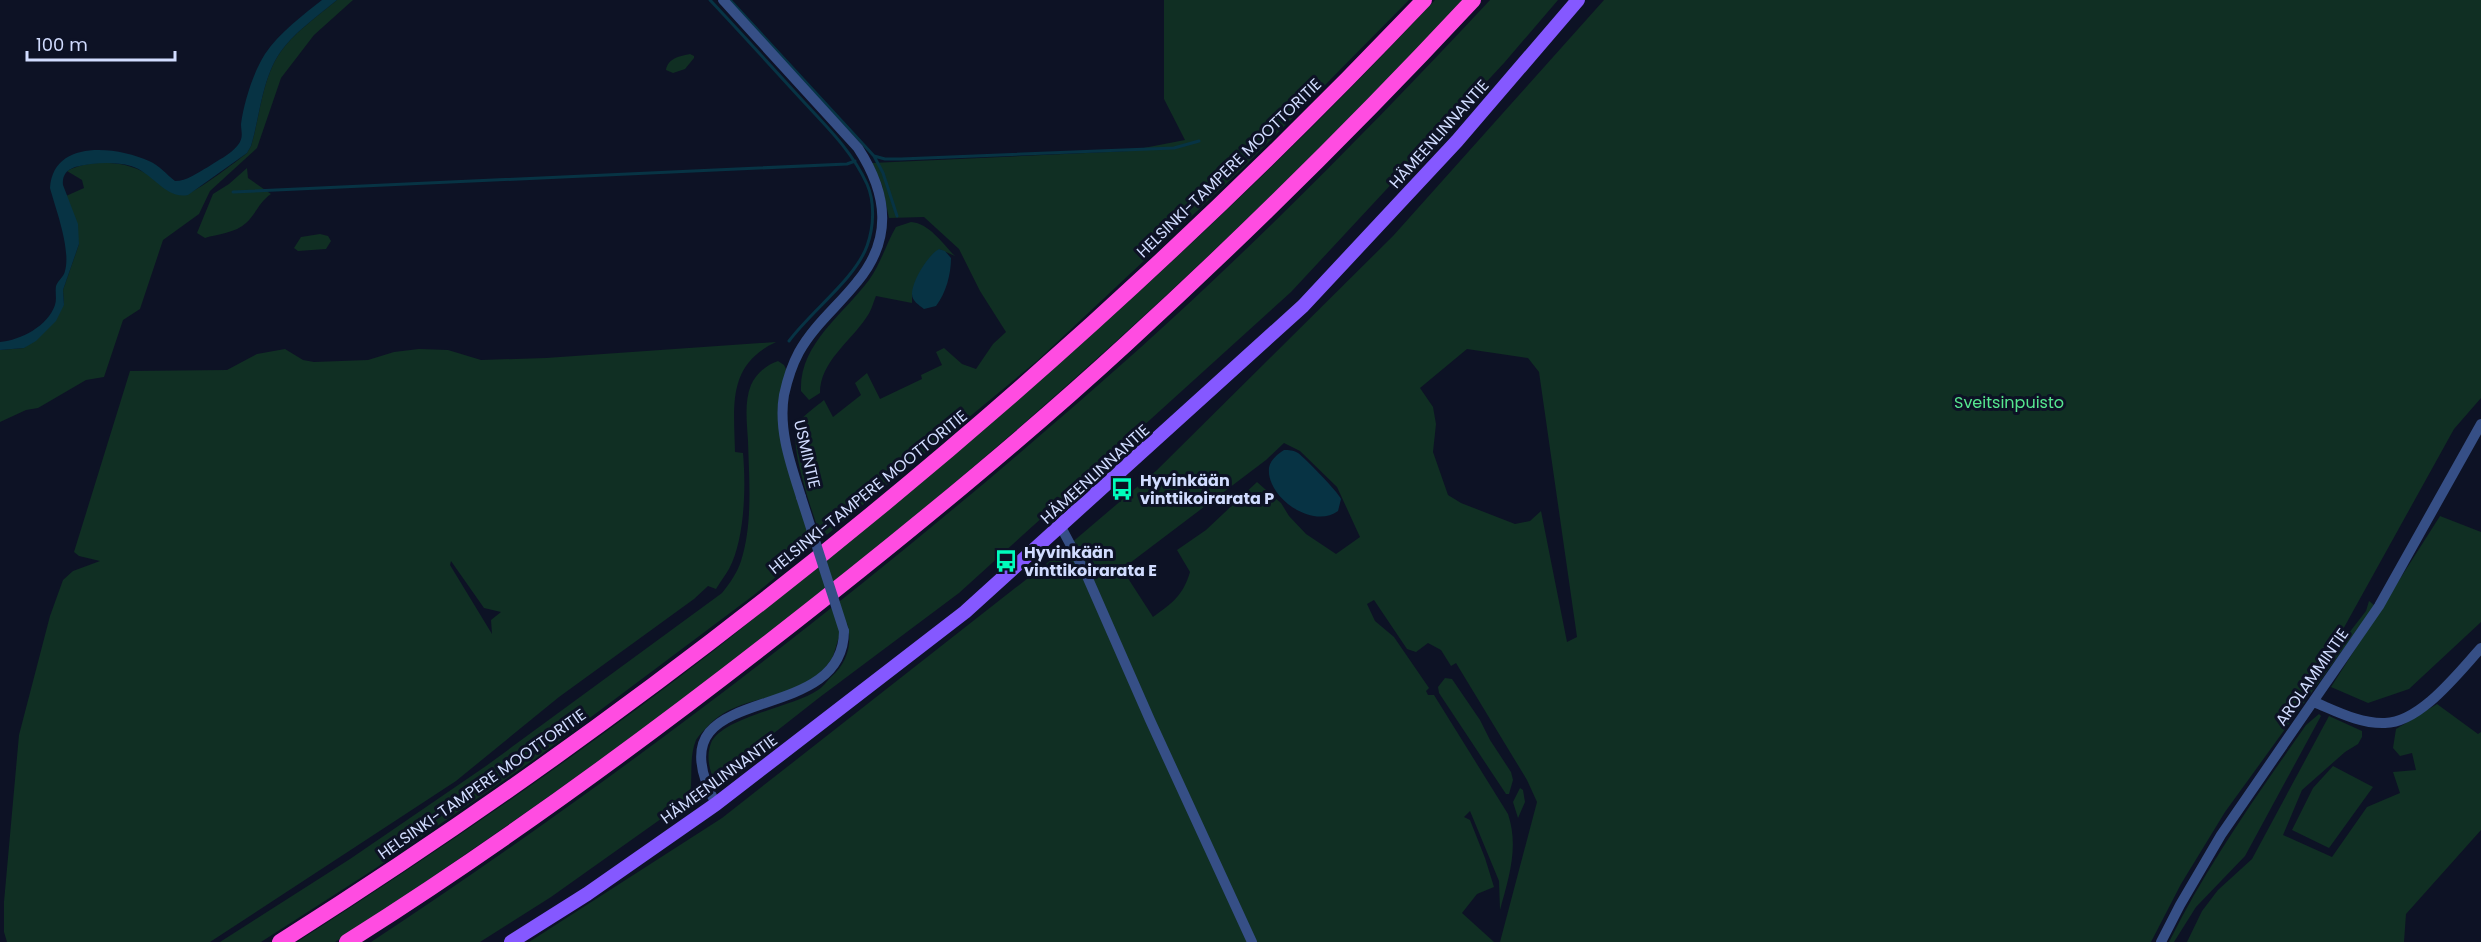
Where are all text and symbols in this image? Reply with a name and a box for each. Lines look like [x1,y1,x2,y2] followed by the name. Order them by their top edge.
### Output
[27,24,176,62] scale bar
[36,32,88,57] text: 100 m
[1131,73,1327,263] street label: HELSINKI-TAMPERE MOOTTORITIE
[1384,74,1494,194] street label: HÄMEENLINNANTIE
[1954,391,2064,414] park label: Sveitsinpuisto
[764,405,972,579] street label: HELSINKI-TAMPERE MOOTTORITIE
[788,417,826,491] street label: USMINTIE
[1035,419,1155,529] street label: HÄMEENLINNANTIE
[1140,469,1274,510] place label: Hyvinkään vinttikoirarata P
[1109,476,1135,502] bus stop icon: Hyvinkään vinttikoirarata P
[1024,541,1157,582] place label: Hyvinkään vinttikoirarata E
[993,548,1019,574] bus stop icon: Hyvinkään vinttikoirarata E
[2270,624,2354,730] street label: AROLAMMINTIE
[373,703,591,865] street label: HELSINKI-TAMPERE MOOTTORITIE
[656,729,782,829] street label: HÄMEENLINNANTIE

